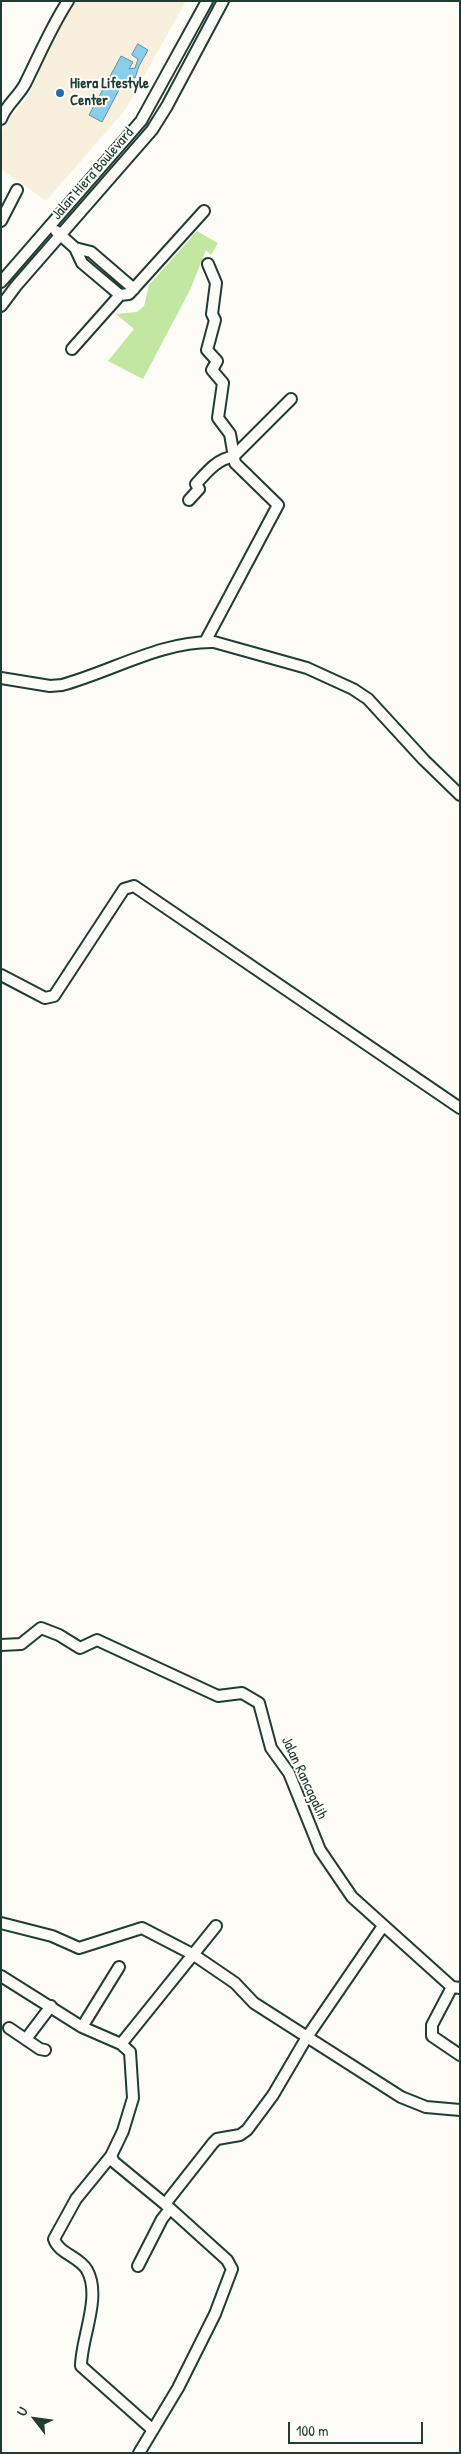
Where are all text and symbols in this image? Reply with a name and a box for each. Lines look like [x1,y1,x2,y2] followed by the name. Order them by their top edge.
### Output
[70,75,149,110] place label: Hiera Lifestyle Center
[54,87,66,99] marker: Hiera Lifestyle Center
[48,124,138,224] street label: Jalan Hiera Boulevard
[277,1734,331,1822] street label: Jalan Rancagalih
[10,2394,60,2444] north arrow
[11,2403,32,2419] text: U
[291,2412,426,2444] scale bar
[296,2420,329,2441] text: 100 m

